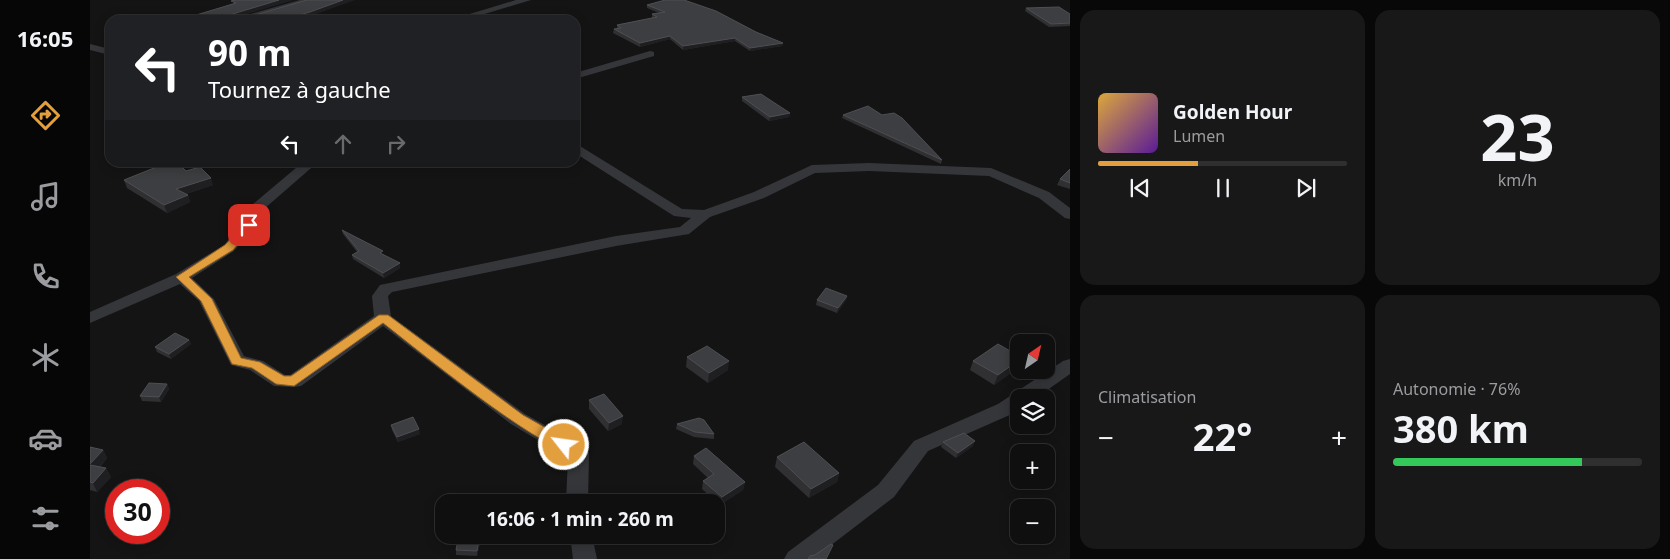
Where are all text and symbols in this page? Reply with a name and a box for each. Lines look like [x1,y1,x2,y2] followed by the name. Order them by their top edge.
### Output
[17,23,73,53] text: 16:05
[208,29,291,76] text: 90 m
[125,35,190,100] icon: left
[208,74,391,104] text: Tournez à gauche
[1480,92,1555,180] text: 23
[28,98,63,133] icon: directions
[1173,99,1292,125] text: Golden Hour
[1173,125,1225,147] text: Lumen
[276,130,304,158] icon: left
[329,130,357,158] icon: ahead
[382,130,410,158] icon: right
[1498,169,1537,191] text: km/h
[1126,174,1154,202] icon: previous
[1209,174,1237,202] icon: pause
[1292,174,1320,202] icon: next
[28,179,63,214] icon: music
[228,204,270,246] pin
[235,211,263,239] icon: arrive
[28,259,63,294] icon: phone
[1010,334,1055,379] north arrow
[1010,334,1055,544] map controls
[28,340,63,375] icon: climate
[1393,378,1520,400] text: Autonomie · 76%
[1098,386,1196,408] text: Climatisation
[1010,389,1055,434] button: layers
[1393,402,1529,454] text: 380 km
[1193,410,1252,462] text: 22°
[537,418,589,470] position arrow
[1098,418,1114,456] text: −
[1331,418,1347,456] text: +
[28,421,63,456] icon: car
[1010,444,1055,489] button: +
[105,479,170,544] speed limit sign: 30
[1010,499,1055,544] button: −
[28,501,63,536] icon: filters
[486,506,674,532] text: 16:06 · 1 min · 260 m

